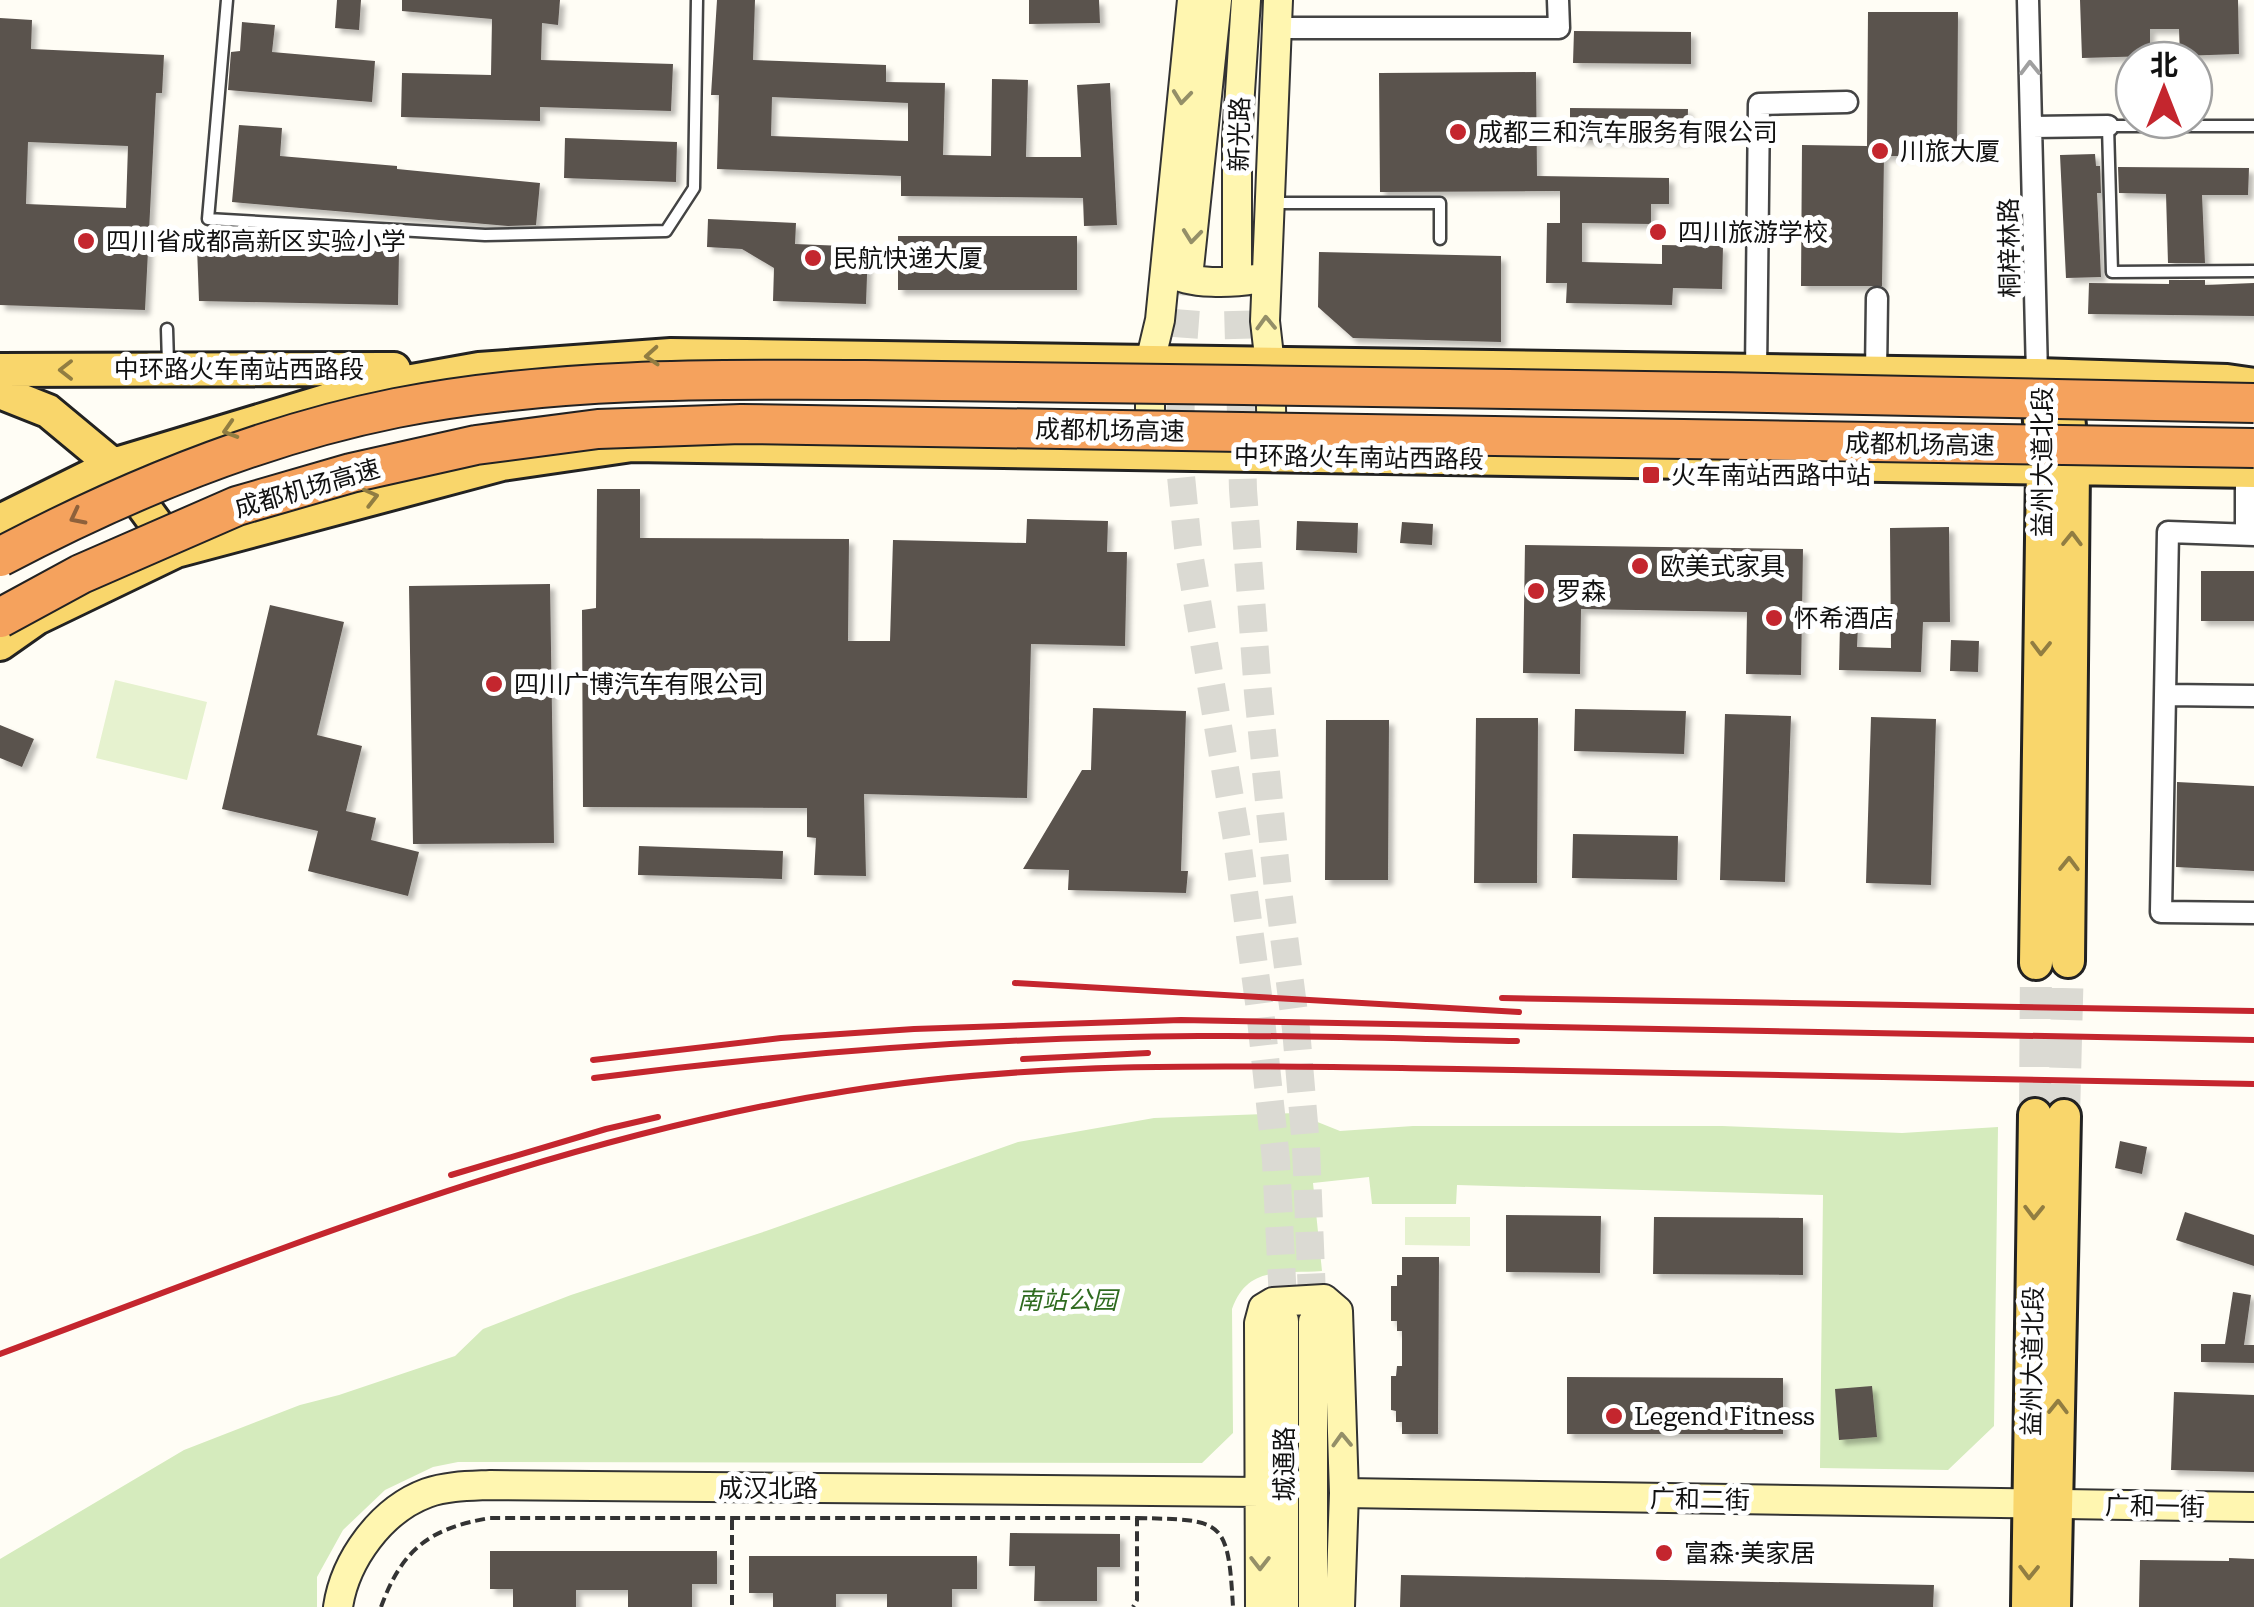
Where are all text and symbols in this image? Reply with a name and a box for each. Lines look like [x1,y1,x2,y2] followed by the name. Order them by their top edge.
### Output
[2114,40,2214,140] north arrow
[2150,49,2178,82] text: 北
[2019,60,2040,76] one-way arrow
[1172,89,1194,105] one-way arrow
[1224,96,1255,172] street label: 新光路
[1478,118,1778,147] place label: 成都三和汽车服务有限公司
[1447,121,1469,143] marker: 成都三和汽车服务有限公司
[1900,137,2000,166] place label: 川旅大厦
[1869,140,1891,162] marker: 川旅大厦
[1994,198,2025,298] street label: 桐梓林路
[1678,218,1828,247] place label: 四川旅游学校
[1647,221,1669,243] marker: 四川旅游学校
[106,227,406,256] place label: 四川省成都高新区实验小学
[1182,229,1204,245] one-way arrow
[75,230,97,252] marker: 四川省成都高新区实验小学
[833,244,983,273] place label: 民航快递大厦
[802,247,824,269] marker: 民航快递大厦
[1256,315,1277,331] one-way arrow
[644,345,660,366] one-way arrow
[114,355,364,384] street label: 中环路火车南站西路段
[58,359,74,381] one-way arrow
[2028,387,2057,537] street label: 益州大道北段
[1035,415,1185,446] street label: 成都机场高速
[223,418,240,439] one-way arrow
[1845,429,1995,460] street label: 成都机场高速
[1234,441,1484,474] street label: 中环路火车南站西路段
[231,454,383,523] street label: 成都机场高速
[1671,461,1871,490] place label: 火车南站西路中站
[1640,464,1662,486] marker: 火车南站西路中站
[362,487,379,508] one-way arrow
[70,505,88,524] one-way arrow
[2062,530,2083,546] one-way arrow
[1660,552,1785,581] place label: 欧美式家具
[1629,555,1651,577] marker: 欧美式家具
[1556,577,1606,606] place label: 罗森
[1525,580,1547,602] marker: 罗森
[1794,604,1894,633] place label: 怀希酒店
[1763,607,1785,629] marker: 怀希酒店
[2030,640,2051,656] one-way arrow
[514,670,764,699] place label: 四川广博汽车有限公司
[483,673,505,695] marker: 四川广博汽车有限公司
[2058,855,2080,870] one-way arrow
[2023,1206,2045,1221] one-way arrow
[1017,1286,1120,1315] park label: 南站公园
[2017,1286,2048,1436] street label: 益州大道北段
[2047,1399,2069,1414] one-way arrow
[1634,1402,1815,1431] place label: Legend Fitness
[1603,1405,1625,1427] marker: Legend Fitness
[1270,1426,1299,1502] street label: 城通路
[1332,1431,1353,1447] one-way arrow
[718,1474,818,1503] street label: 成汉北路
[1650,1484,1750,1515] street label: 广和二街
[2105,1491,2205,1522] street label: 广和一街
[1684,1539,1815,1568] place label: 富森·美家居
[1653,1542,1675,1564] marker: 富森·美家居
[1249,1556,1271,1572] one-way arrow
[2018,1565,2039,1581] one-way arrow

